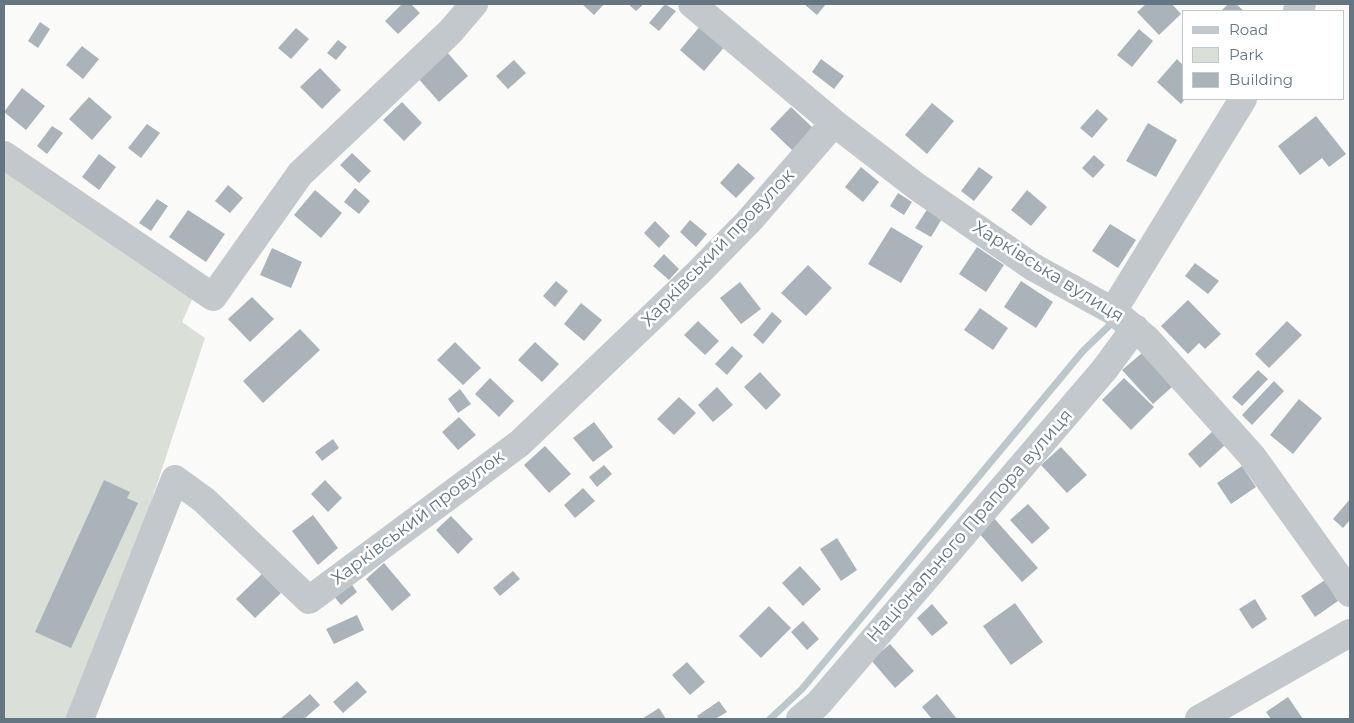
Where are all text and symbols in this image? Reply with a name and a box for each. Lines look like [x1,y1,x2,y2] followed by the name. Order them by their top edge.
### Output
[1182,10,1344,100] legend
[1229,20,1268,39] text: Road
[1229,45,1263,64] text: Park
[1229,70,1293,89] text: Building
[637,165,799,331] street label: Харківський провулок
[969,217,1127,327] street label: Харківська вулиця
[863,405,1077,647] street label: Національного Прапора вулиця
[327,446,509,590] street label: Харківський провулок

